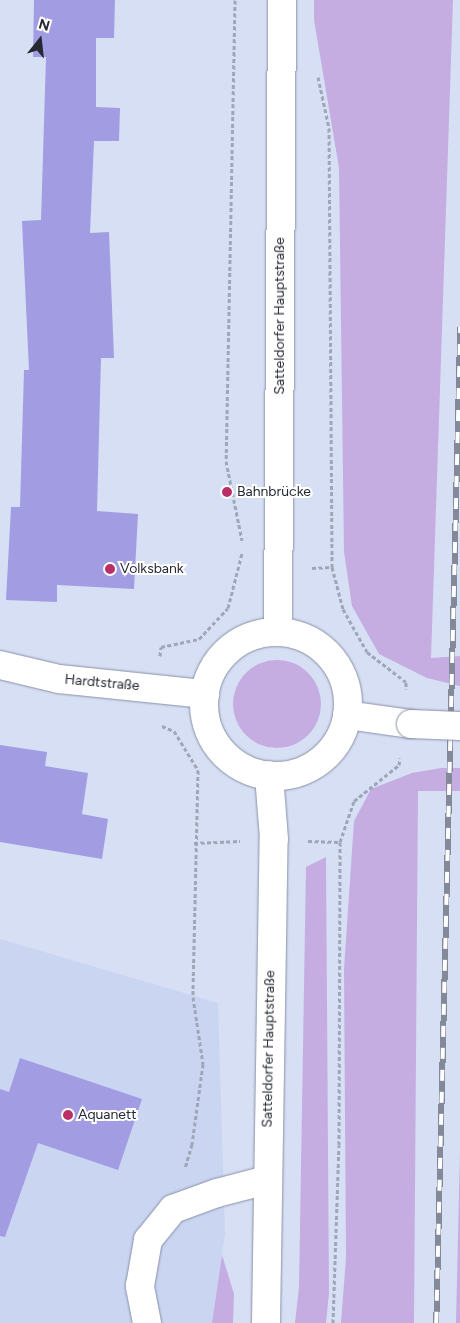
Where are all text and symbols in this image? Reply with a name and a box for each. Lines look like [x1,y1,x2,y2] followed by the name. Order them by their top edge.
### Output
[15,15,65,65] north arrow
[37,15,52,35] text: N
[272,237,288,395] street label: Satteldorfer Hauptstraße
[237,484,311,500] place label: Bahnbrücke
[221,486,233,498] marker: Bahnbrücke
[120,561,184,577] place label: Volksbank
[104,563,116,575] marker: Volksbank
[64,671,140,695] street label: Hardtstraße
[259,970,279,1128] street label: Satteldorfer Hauptstraße
[78,1107,136,1123] place label: Aquanett
[62,1109,74,1121] marker: Aquanett

